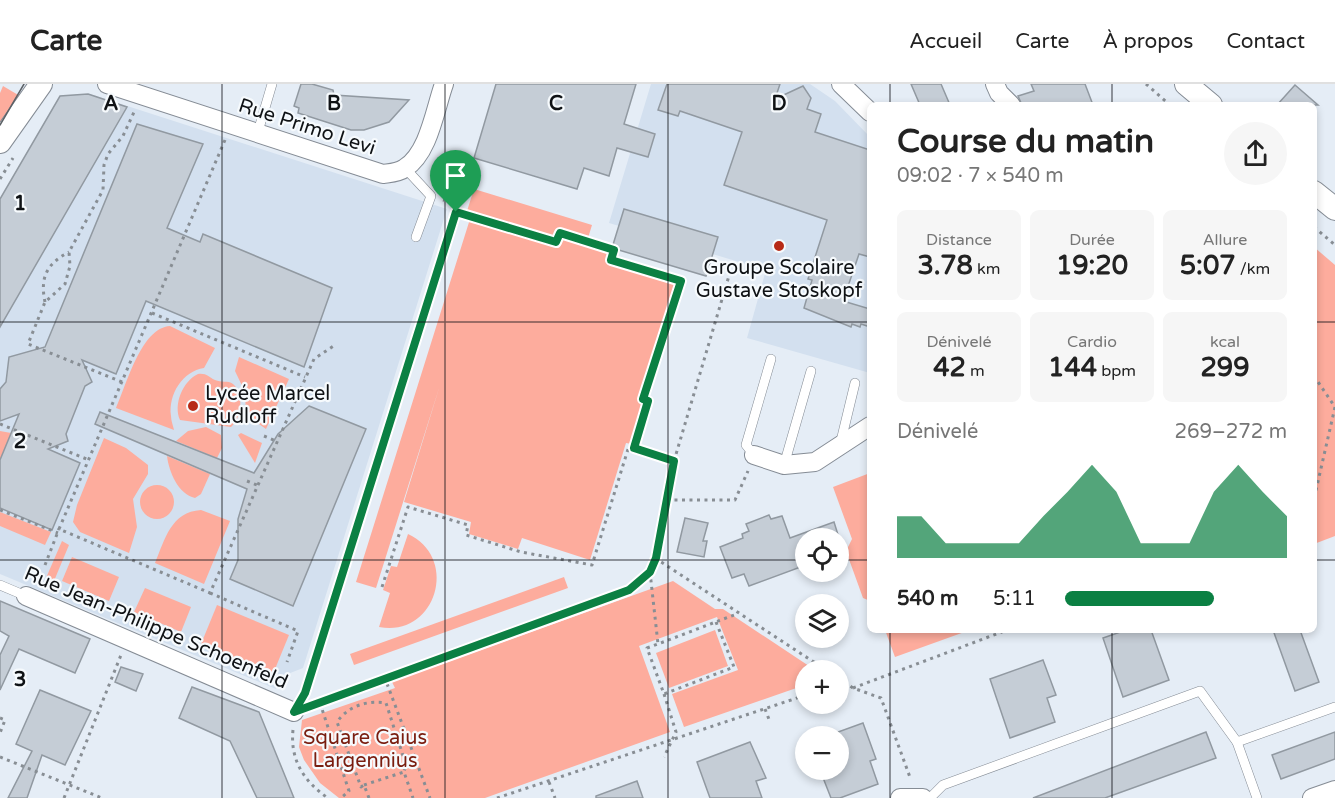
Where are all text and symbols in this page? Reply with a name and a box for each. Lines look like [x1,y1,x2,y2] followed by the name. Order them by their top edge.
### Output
[30,24,102,58] text: Carte
[909,29,982,54] text: Accueil
[1015,29,1069,54] text: Carte
[1102,29,1193,54] text: À propos
[1226,29,1305,54] text: Contact
[104,92,119,116] text: A
[327,92,341,116] text: B
[549,92,563,116] text: C
[771,92,787,116] text: D
[235,94,379,160] street label: Rue Primo Levi
[897,122,1154,161] text: Course du matin
[1224,122,1287,185] button: share
[430,150,481,212] pin
[439,159,472,192] icon: arrive
[897,164,1064,188] text: 09:02 · 7 × 540 m
[14,192,26,216] text: 1
[926,230,992,250] text: Distance
[1069,230,1115,250] text: Durée
[1203,230,1247,250] text: Allure
[772,239,786,253] marker: Groupe Scolaire Gustave Stoskopf
[917,250,973,281] text: 3.78
[1056,250,1128,281] text: 19:20
[1180,250,1236,281] text: 5:07
[696,256,863,303] place label: Groupe Scolaire Gustave Stoskopf
[973,259,1001,279] text: km
[1236,259,1270,279] text: /km
[927,332,991,352] text: Dénivelé
[1067,332,1117,352] text: Cardio
[1210,332,1240,352] text: kcal
[933,352,966,383] text: 42
[1048,352,1097,383] text: 144
[1201,352,1249,383] text: 299
[966,361,985,381] text: m
[1097,361,1136,381] text: bpm
[205,382,330,429] place label: Lycée Marcel Rudloff
[186,399,200,413] marker: Lycée Marcel Rudloff
[897,420,978,444] text: Dénivelé
[1174,420,1287,444] text: 269–272 m
[14,430,26,454] text: 2
[795,528,849,780] map controls
[795,528,849,582] button: locate
[21,561,291,695] street label: Rue Jean-Philippe Schoenfeld
[897,587,958,611] text: 540 m
[993,587,1036,611] text: 5:11
[795,594,849,648] button: layers
[795,660,849,714] button: +
[14,668,26,692] text: 3
[303,726,427,773] park label: Square Caius Largennius
[795,726,849,780] button: −

